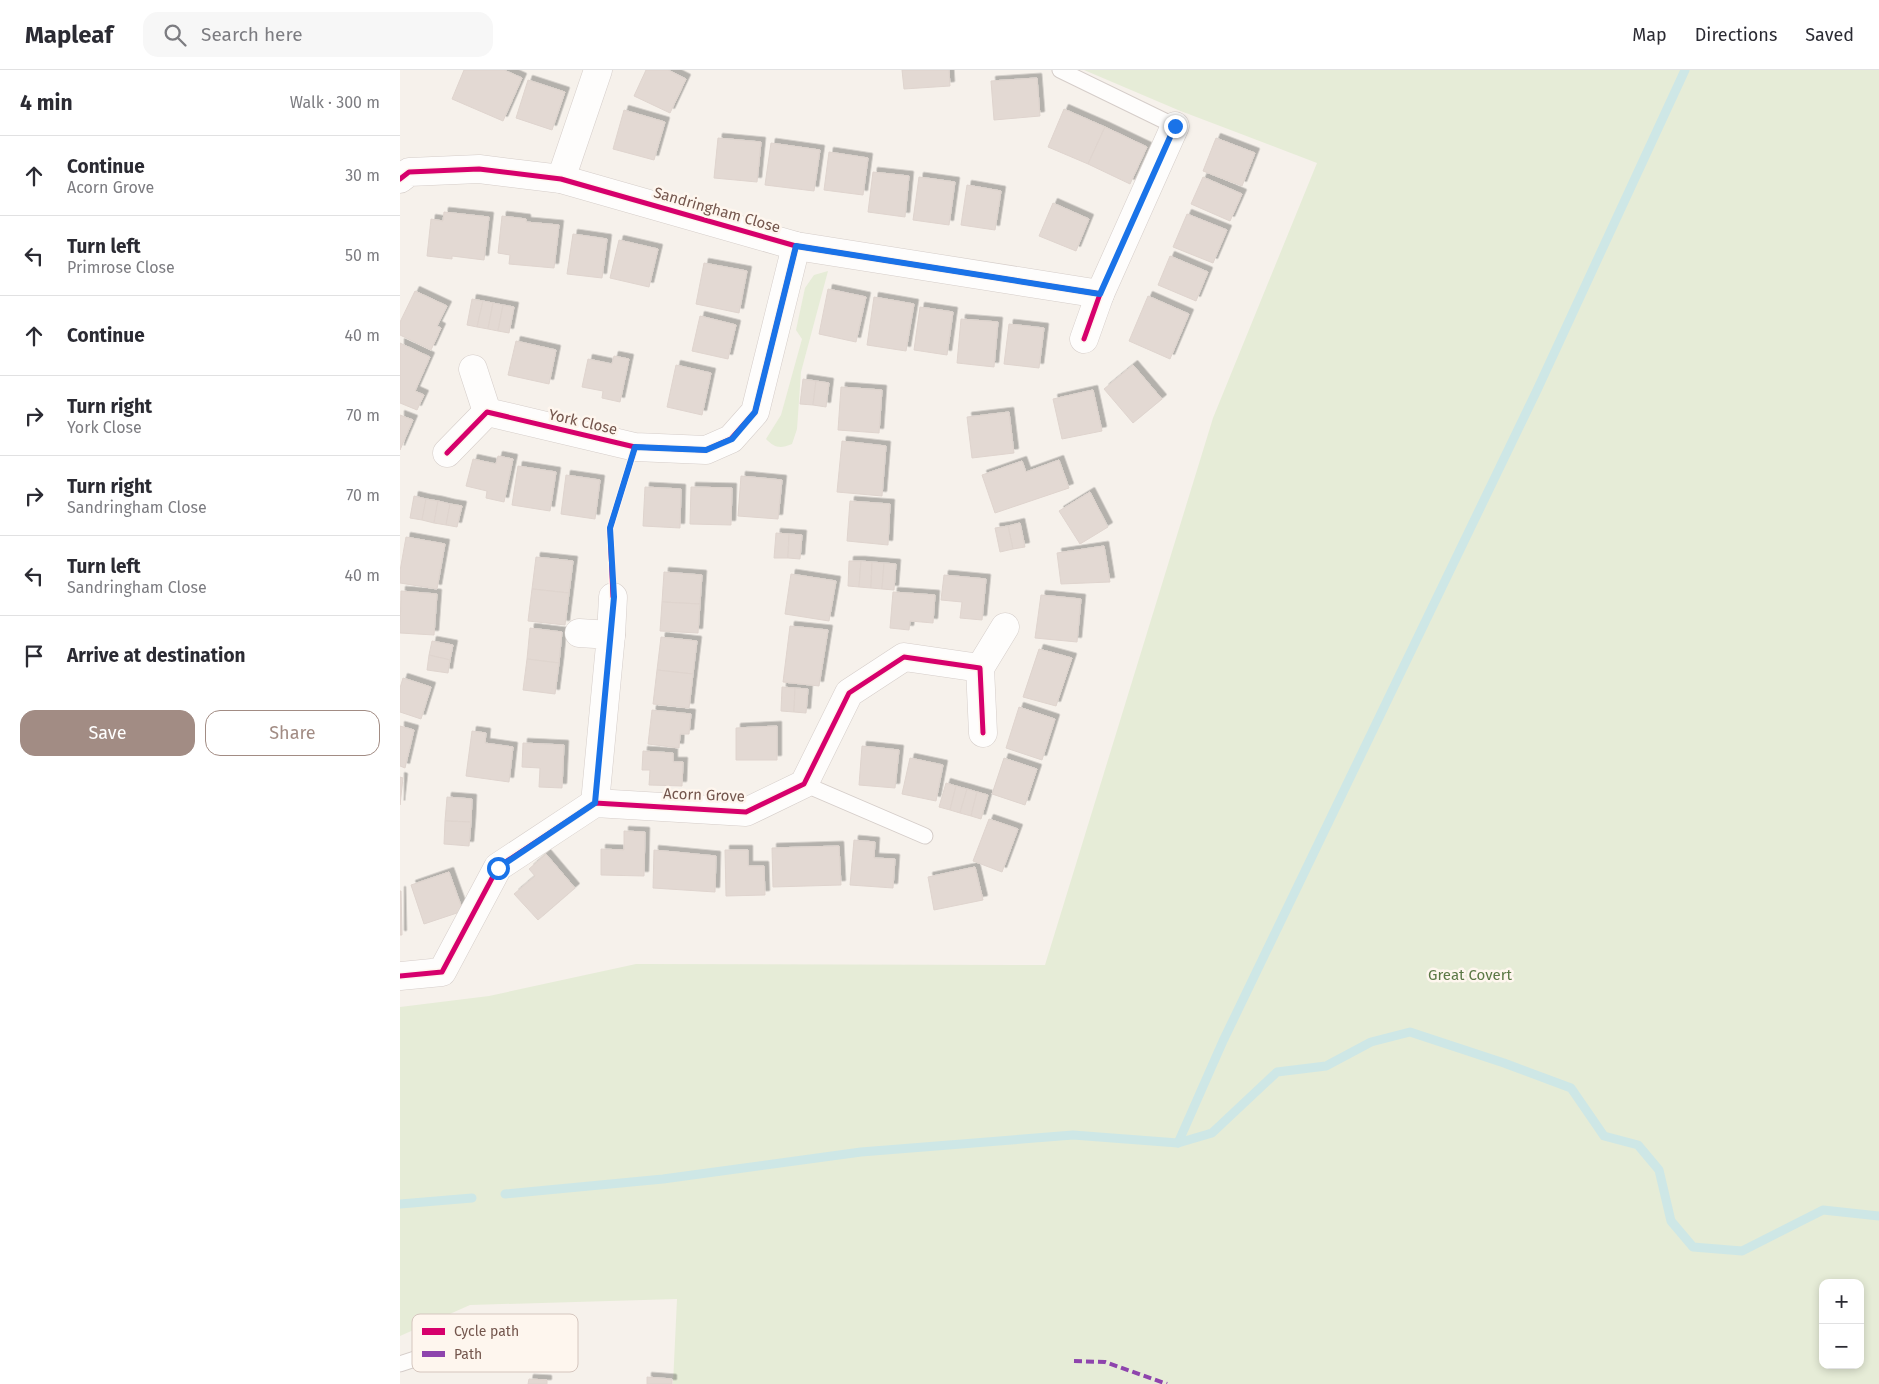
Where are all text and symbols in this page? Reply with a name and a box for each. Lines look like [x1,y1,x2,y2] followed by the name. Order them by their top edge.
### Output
[143,12,493,57] search box
[25,21,113,49] text: Mapleaf
[161,21,189,49] icon: search
[201,23,303,46] text: Search here
[1632,24,1667,46] text: Map
[1695,24,1777,46] text: Directions
[1805,24,1854,46] text: Saved
[20,90,73,116] text: 4 min
[290,93,380,112] text: Walk · 300 m
[1164,115,1187,138] route end
[67,155,145,178] text: Continue
[20,162,48,190] icon: ahead
[345,166,380,185] text: 30 m
[67,178,154,197] text: Acorn Grove
[652,183,782,237] street label: Sandringham Close
[67,235,141,258] text: Turn left
[20,242,48,270] icon: left
[345,246,380,265] text: 50 m
[67,258,175,277] text: Primrose Close
[20,322,48,350] icon: ahead
[67,324,145,347] text: Continue
[345,326,380,345] text: 40 m
[67,395,152,418] text: Turn right
[20,402,48,430] icon: right
[547,405,619,439] street label: York Close
[346,406,380,425] text: 70 m
[67,418,142,437] text: York Close
[67,475,152,498] text: Turn right
[20,482,48,510] icon: right
[346,486,380,505] text: 70 m
[67,498,207,517] text: Sandringham Close
[67,555,141,578] text: Turn left
[20,562,48,590] icon: left
[345,566,380,585] text: 40 m
[67,578,207,597] text: Sandringham Close
[20,642,48,670] icon: arrive
[67,644,246,667] text: Arrive at destination
[20,710,195,756] button: Save
[205,710,380,756] button: Share
[663,785,745,805] street label: Acorn Grove
[487,857,510,880] route start
[1428,966,1513,984] park label: Great Covert
[1819,1279,1864,1369] map controls
[1819,1279,1864,1324] button: +
[412,1314,578,1372] legend
[454,1323,519,1340] text: Cycle path
[1819,1324,1864,1369] button: −
[454,1346,482,1363] text: Path

